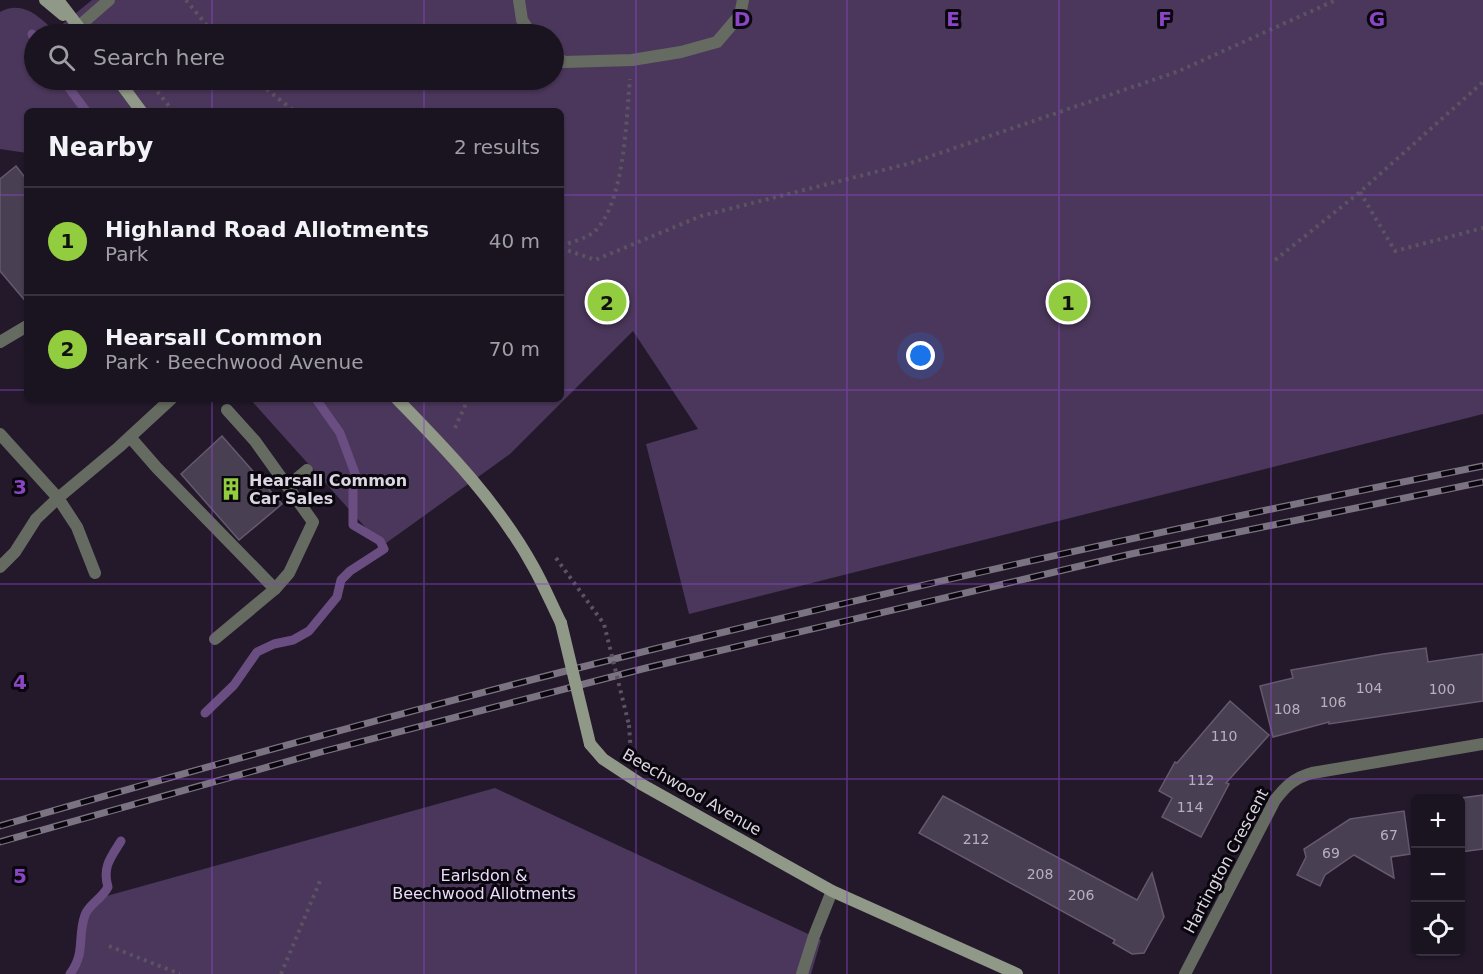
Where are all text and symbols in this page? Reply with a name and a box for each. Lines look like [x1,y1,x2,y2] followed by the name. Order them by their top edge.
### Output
[734,7,750,31] text: D
[946,7,960,31] text: E
[1158,7,1172,31] text: F
[1369,7,1385,31] text: G
[24,24,564,90] search box
[45,41,78,74] icon: search
[93,45,225,70] text: Search here
[48,132,153,162] text: Nearby
[454,135,540,159] text: 2 results
[105,217,429,242] text: Highland Road Allotments
[61,229,74,253] text: 1
[489,229,540,253] text: 40 m
[105,242,148,266] text: Park
[588,280,626,324] pin: 2
[1048,280,1088,324] pin: 1
[105,325,323,350] text: Hearsall Common
[61,337,74,361] text: 2
[489,337,540,361] text: 70 m
[906,341,935,370] your location
[105,350,364,374] text: Park · Beechwood Avenue
[249,471,407,508] place label: Hearsall Common Car Sales
[13,475,27,499] text: 3
[218,476,244,502] building icon: Hearsall Common Car Sales
[13,670,27,694] text: 4
[1356,680,1382,696] house number: 104
[1429,681,1455,697] house number: 100
[1320,694,1346,710] house number: 106
[1274,701,1300,717] house number: 108
[1211,728,1237,744] house number: 110
[619,745,765,839] street label: Beechwood Avenue
[1188,772,1214,788] house number: 112
[1180,785,1272,937] street label: Hartington Crescent
[1411,794,1465,956] map controls
[1411,794,1465,848] button: +
[1177,799,1203,815] house number: 114
[1380,827,1398,843] house number: 67
[963,831,989,847] house number: 212
[1322,845,1340,861] house number: 69
[1411,848,1465,902] button: −
[13,864,27,888] text: 5
[392,866,576,903] park label: Earlsdon & Beechwood Allotments
[1027,866,1053,882] house number: 208
[1068,887,1094,903] house number: 206
[1411,902,1465,956] button: locate

